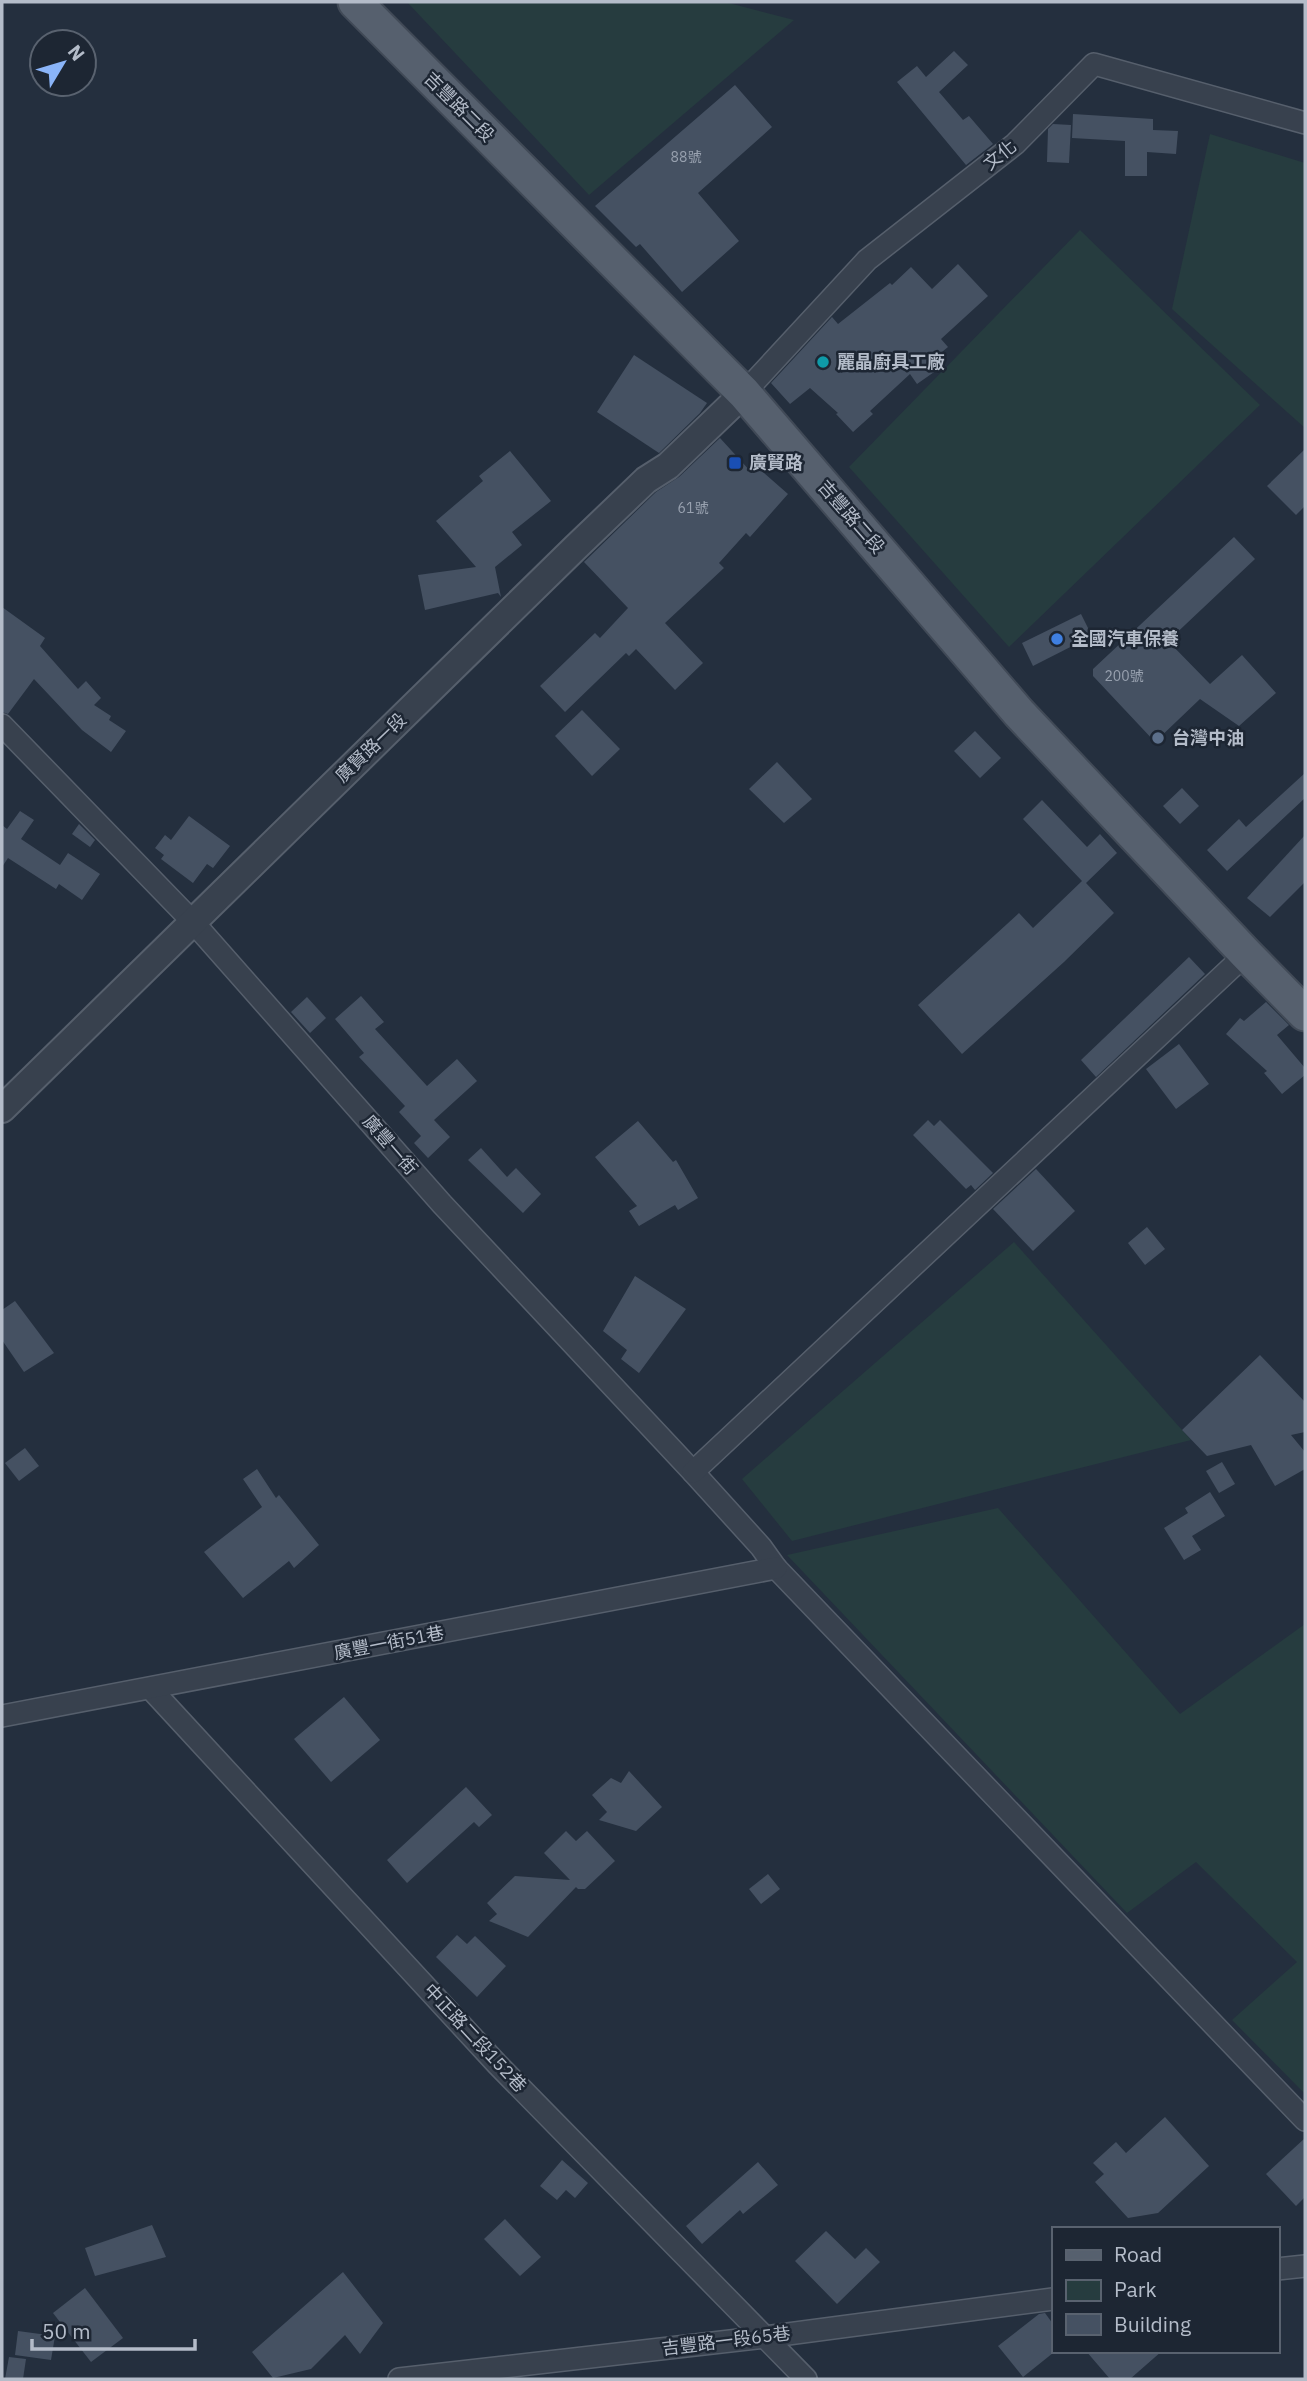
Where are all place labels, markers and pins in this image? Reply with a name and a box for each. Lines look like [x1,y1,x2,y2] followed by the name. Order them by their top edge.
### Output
[837,350,945,373] place label: 麗晶廚具工廠
[815,354,831,370] marker: 麗晶廚具工廠
[749,451,803,474] place label: 廣賢路
[727,455,743,471] marker: 廣賢路
[1071,627,1179,650] place label: 全國汽車保養
[1049,631,1065,647] marker: 全國汽車保養
[1172,726,1244,749] place label: 台灣中油
[1150,730,1166,746] marker: 台灣中油

